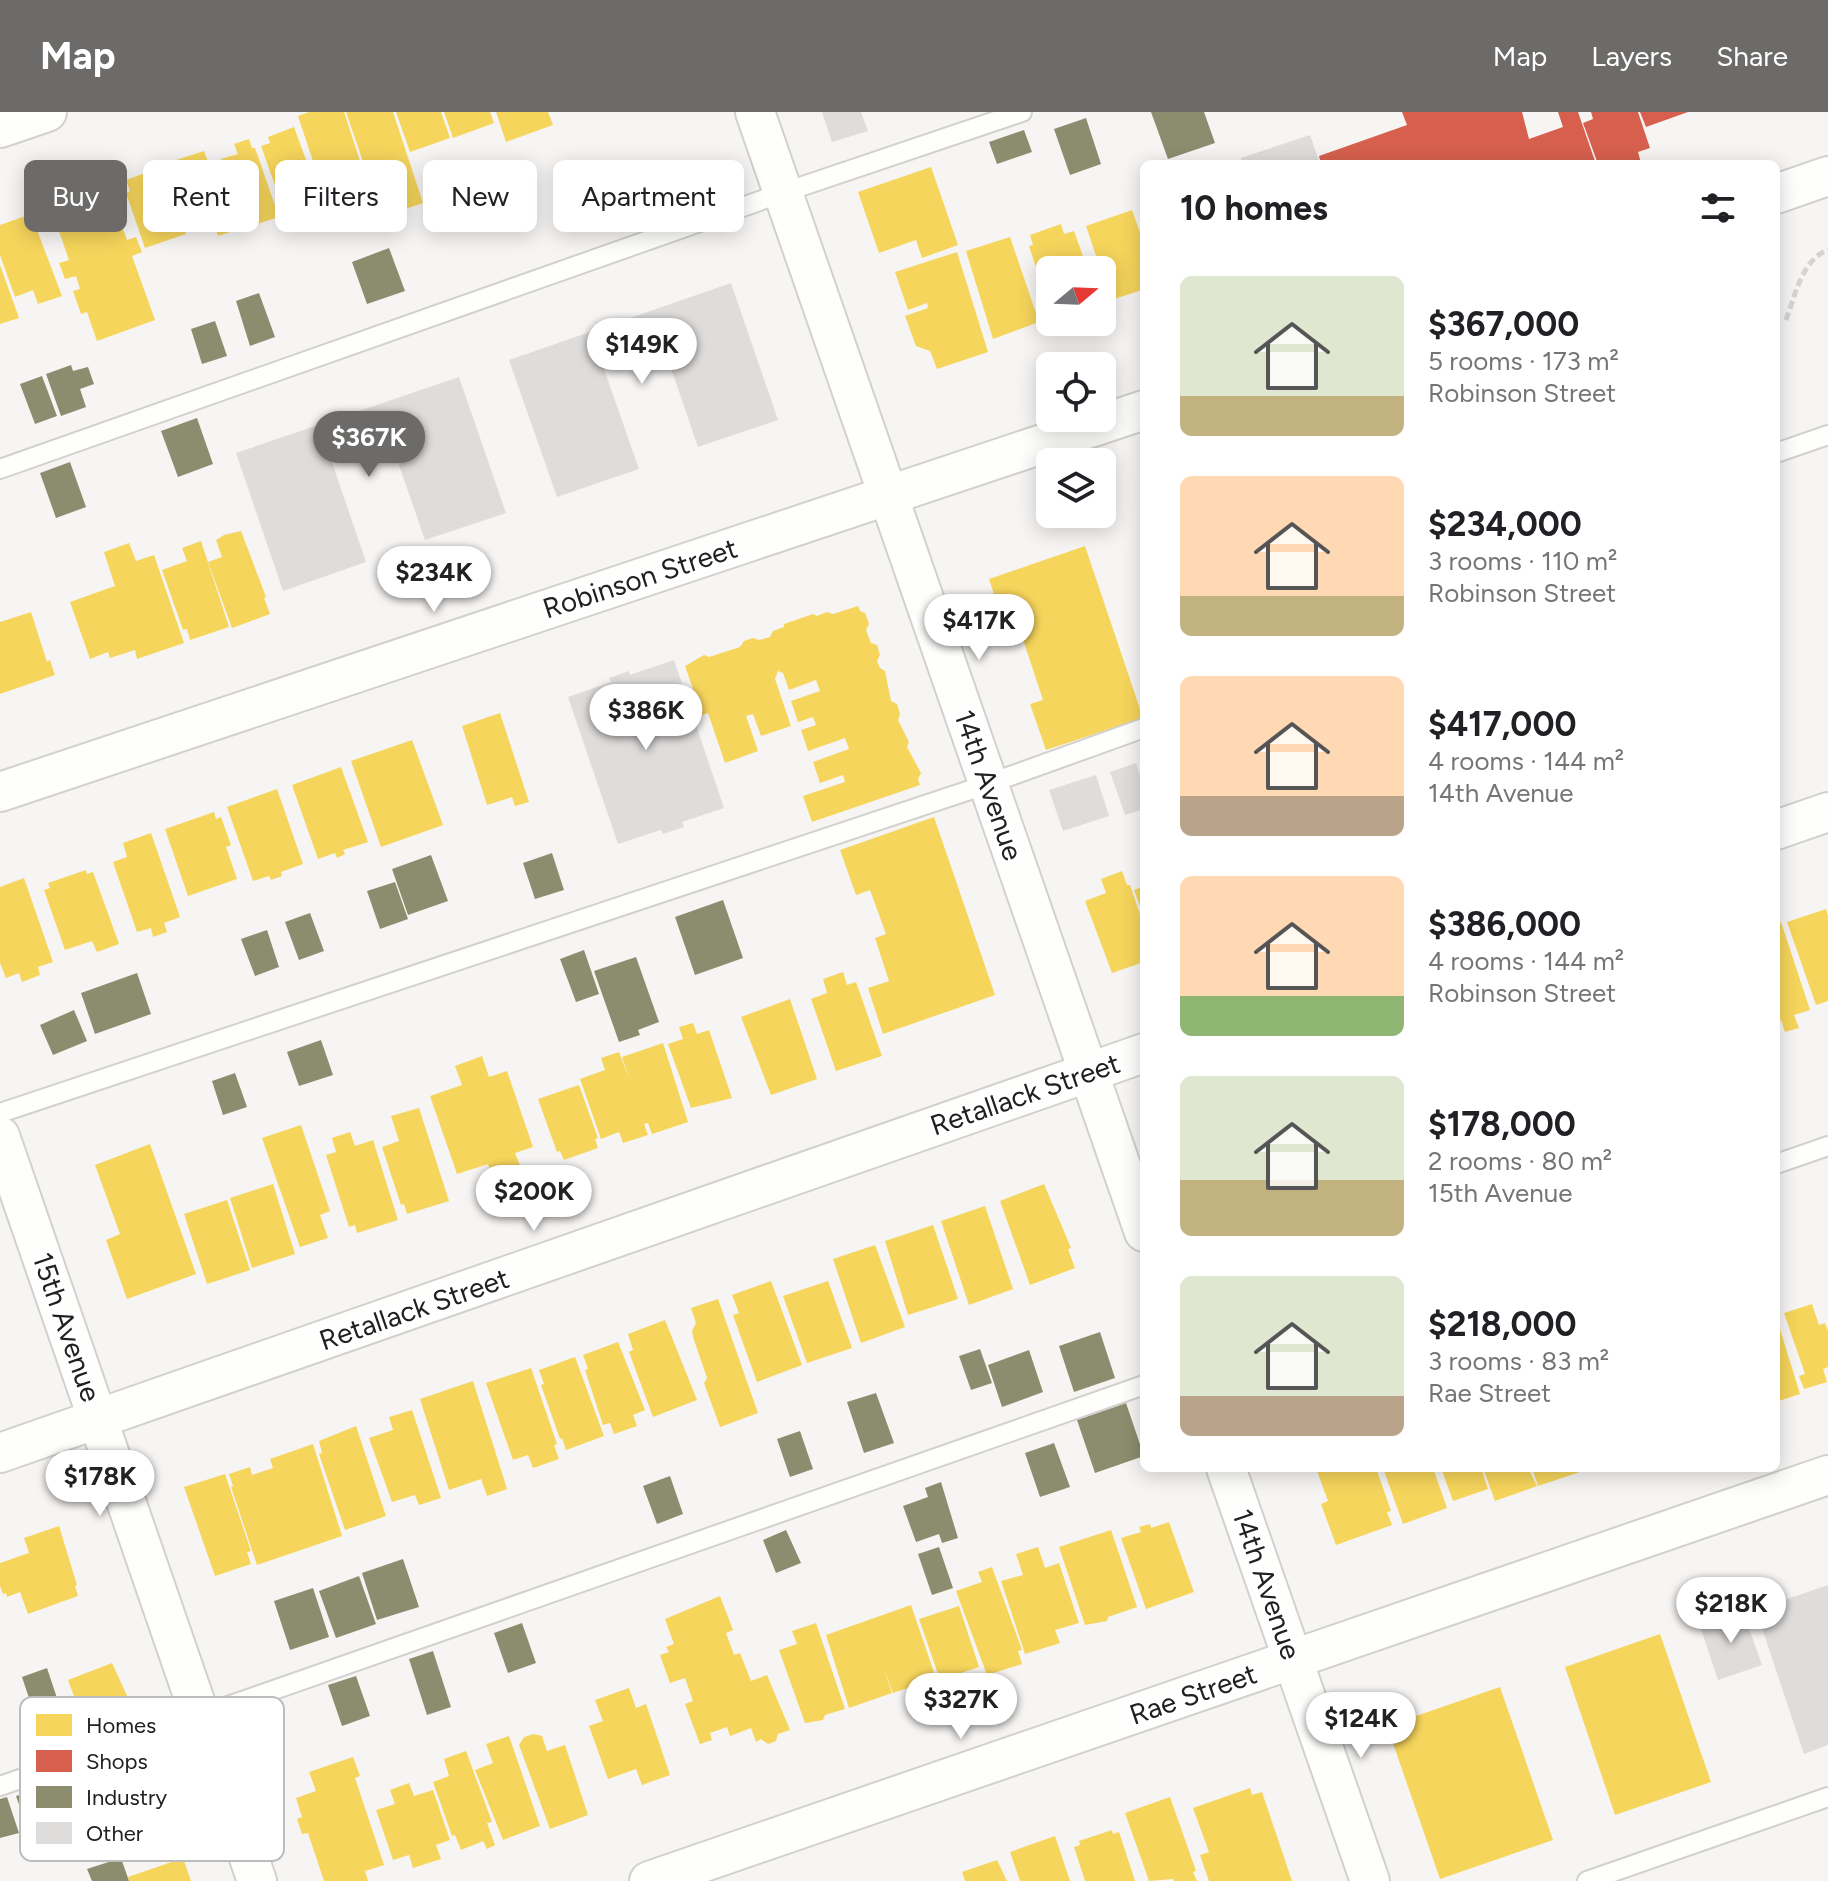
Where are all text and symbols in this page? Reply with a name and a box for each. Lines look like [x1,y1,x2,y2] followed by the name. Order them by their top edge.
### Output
[40,33,116,79] text: Map
[1493,39,1547,73] text: Map
[1591,39,1672,73] text: Layers
[1716,39,1788,73] text: Share
[24,160,127,232] chip: Buy
[143,160,259,232] chip: Rent
[275,160,407,232] chip: Filters
[423,160,537,232] chip: New
[553,160,744,232] chip: Apartment
[1696,186,1740,230] icon: filters
[1180,188,1328,229] text: 10 homes
[1036,256,1116,336] north arrow
[1036,256,1116,528] map controls
[1428,304,1579,345] text: $367,000
[1244,308,1340,404] icon: home
[586,318,698,386] pin: $149K
[605,328,679,360] text: $149K
[1428,345,1619,377] text: 5 rooms · 173 m²
[1036,352,1116,432] button: locate
[1428,377,1616,409] text: Robinson Street
[313,411,425,479] pin: $367K
[331,421,407,453] text: $367K
[1036,448,1116,528] button: layers
[1428,504,1582,545] text: $234,000
[1244,508,1340,604] icon: home
[538,531,742,625] street label: Robinson Street
[1428,545,1617,577] text: 3 rooms · 110 m²
[378,546,490,614] pin: $234K
[395,556,473,588] text: $234K
[1428,577,1616,609] text: Robinson Street
[923,594,1035,662] pin: $417K
[942,604,1016,636] text: $417K
[590,684,702,752] pin: $386K
[607,694,685,726] text: $386K
[1428,704,1576,745] text: $417,000
[947,705,1031,865] street label: 14th Avenue
[1244,708,1340,804] icon: home
[1428,745,1624,777] text: 4 rooms · 144 m²
[1428,777,1574,809] text: 14th Avenue
[1428,904,1581,945] text: $386,000
[1244,908,1340,1004] icon: home
[1428,945,1624,977] text: 4 rooms · 144 m²
[1428,977,1616,1009] text: Robinson Street
[926,1046,1124,1142] street label: Retallack Street
[1428,1104,1576,1145] text: $178,000
[1244,1108,1340,1204] icon: home
[1428,1145,1612,1177] text: 2 rooms · 80 m²
[478,1165,590,1233] pin: $200K
[494,1175,574,1207] text: $200K
[1428,1177,1572,1209] text: 15th Avenue
[26,1248,108,1406] street label: 15th Avenue
[315,1261,513,1357] street label: Retallack Street
[1428,1304,1577,1345] text: $218,000
[1244,1308,1340,1404] icon: home
[1428,1345,1609,1377] text: 3 rooms · 83 m²
[1428,1377,1551,1409] text: Rae Street
[44,1450,156,1518] pin: $178K
[63,1460,137,1492] text: $178K
[1225,1504,1309,1664] street label: 14th Avenue
[1675,1577,1787,1645] pin: $218K
[1694,1587,1768,1619] text: $218K
[1125,1656,1261,1732] street label: Rae Street
[905,1673,1017,1741] pin: $327K
[923,1683,999,1715] text: $327K
[1305,1692,1417,1760] pin: $124K
[20,1697,284,1861] legend
[1324,1702,1398,1734] text: $124K
[86,1712,156,1739] text: Homes
[86,1748,148,1775] text: Shops
[86,1784,167,1811] text: Industry
[86,1820,144,1847] text: Other

